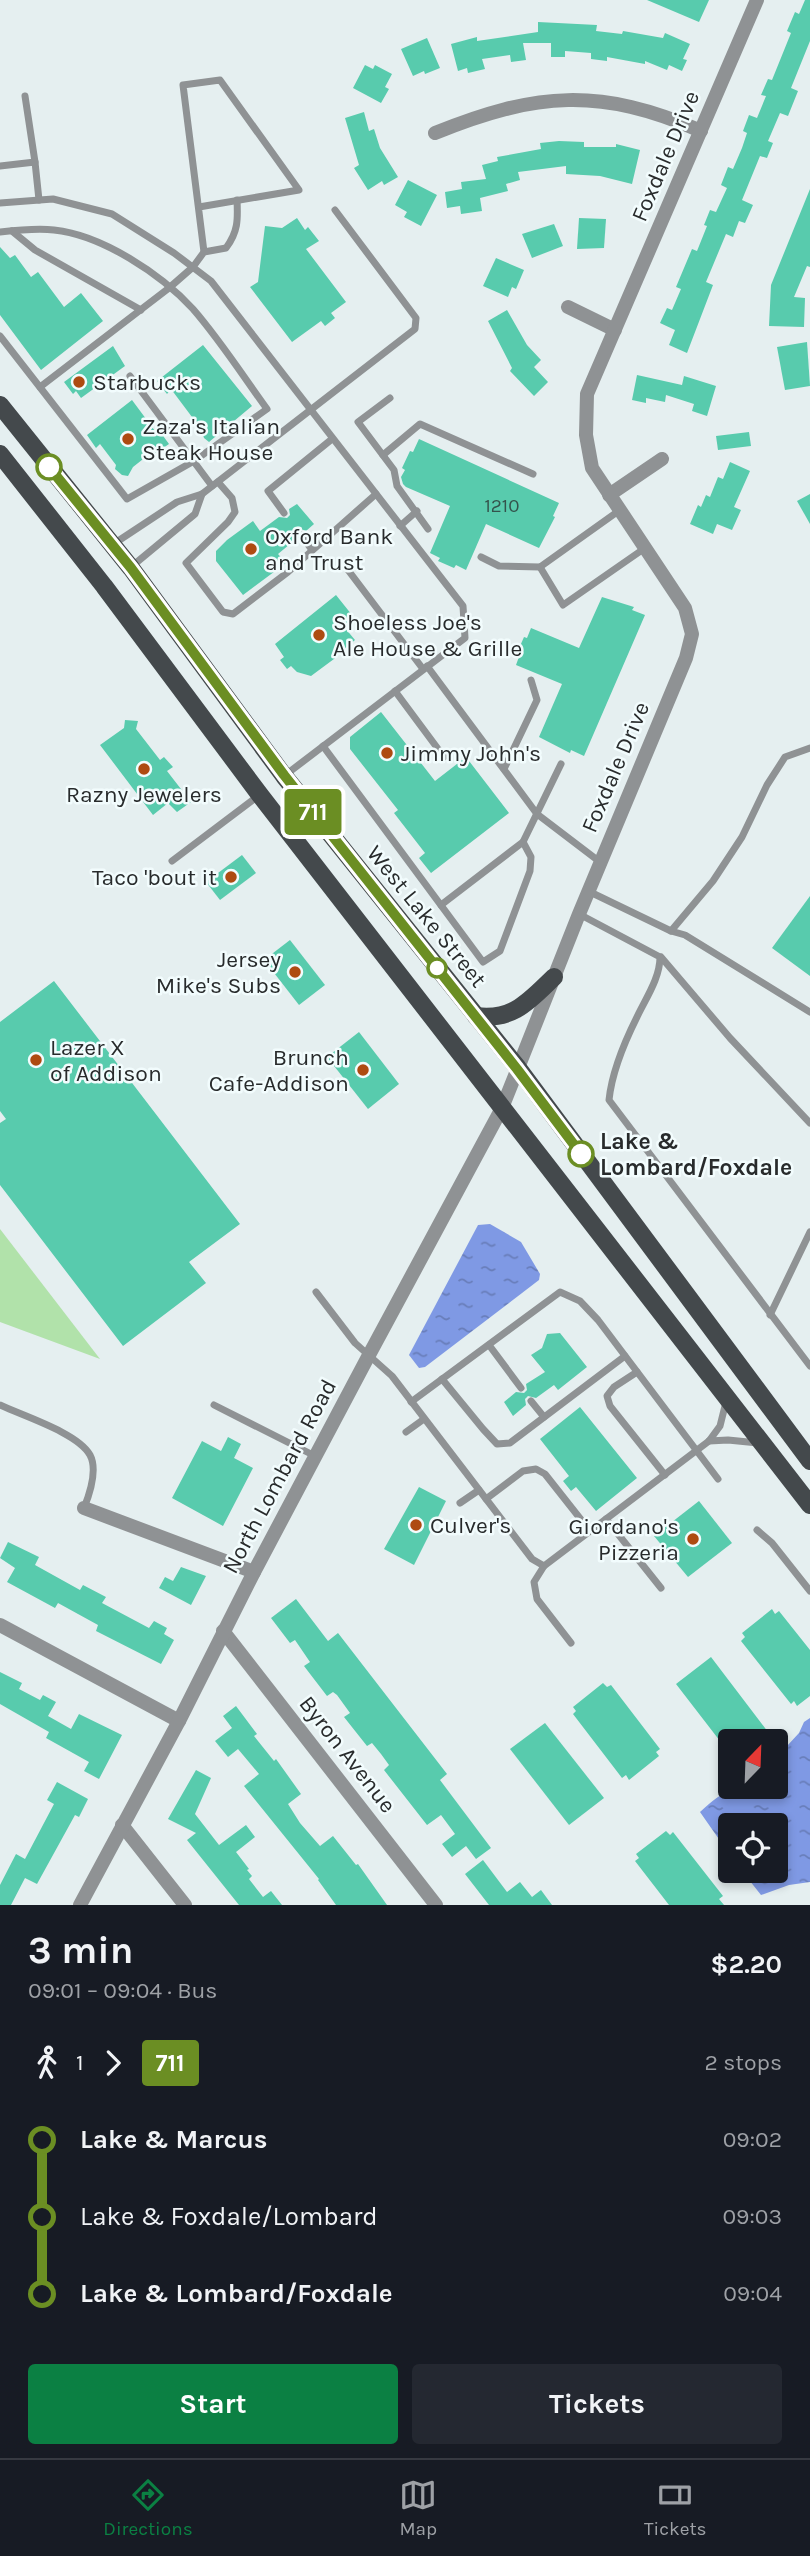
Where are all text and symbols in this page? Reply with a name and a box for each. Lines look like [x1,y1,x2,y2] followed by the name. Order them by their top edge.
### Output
[626,87,705,226] street label: Foxdale Drive
[93,369,201,396] place label: Starbucks
[71,374,87,390] marker: Starbucks
[142,413,280,466] place label: Zaza's Italian Steak House
[120,431,136,447] marker: Zaza's Italian Steak House
[36,454,62,480] unlabelled marker
[485,495,519,517] house number: 1210
[265,523,393,576] place label: Oxford Bank and Trust
[243,541,259,557] marker: Oxford Bank and Trust
[333,609,522,662] place label: Shoeless Joe's Ale House & Grille
[311,627,327,643] marker: Shoeless Joe's Ale House & Grille
[576,698,655,837] street label: Foxdale Drive
[401,740,541,767] place label: Jimmy John's
[379,745,395,761] marker: Jimmy John's
[136,761,152,777] marker: Razny Jewelers
[66,781,222,808] place label: Razny Jewelers
[273,789,353,835] line badge: 711
[298,798,328,826] text: 711
[361,840,492,993] street label: West Lake Street
[92,864,217,891] place label: Taco 'bout it
[223,869,239,885] marker: Taco 'bout it
[156,946,281,999] place label: Jersey Mike's Subs
[427,958,447,978] unlabelled marker
[287,964,303,980] marker: Jersey Mike's Subs
[50,1034,162,1087] place label: Lazer X of Addison
[209,1044,349,1097] place label: Brunch Cafe-Addison
[28,1052,44,1068] marker: Lazer X of Addison
[355,1062,371,1078] marker: Brunch Cafe-Addison
[600,1128,792,1181] place label: Lake & Lombard/Foxdale
[568,1141,594,1167] marker: Lake & Lombard/Foxdale
[217,1374,342,1578] street label: North Lombard Road
[430,1512,511,1539] place label: Culver's
[569,1513,679,1566] place label: Giordano's Pizzeria
[408,1517,424,1533] marker: Culver's
[685,1531,701,1547] marker: Giordano's Pizzeria
[294,1690,402,1818] street label: Byron Avenue
[718,1729,788,1799] north arrow
[718,1729,788,1883] map controls
[718,1813,788,1883] button: locate
[28,1928,133,1973] text: 3 min
[711,1949,782,1980] text: $2.20
[28,1977,217,2004] text: 09:01 – 09:04 · Bus
[28,2044,66,2082] icon: walk
[94,2044,132,2082] icon: forward
[76,2049,84,2076] text: 1
[156,2049,185,2077] text: 711
[704,2049,782,2076] text: 2 stops
[80,2124,267,2155] text: Lake & Marcus
[723,2126,782,2153] text: 09:02
[80,2201,378,2232] text: Lake & Foxdale/Lombard
[722,2203,782,2230] text: 09:03
[80,2278,393,2309] text: Lake & Lombard/Foxdale
[723,2280,782,2307] text: 09:04
[28,2364,398,2444] button: Start
[412,2364,782,2444] button: Tickets
[103,2476,193,2540] tab: Directions
[399,2476,437,2540] tab: Map
[644,2476,707,2540] tab: Tickets

